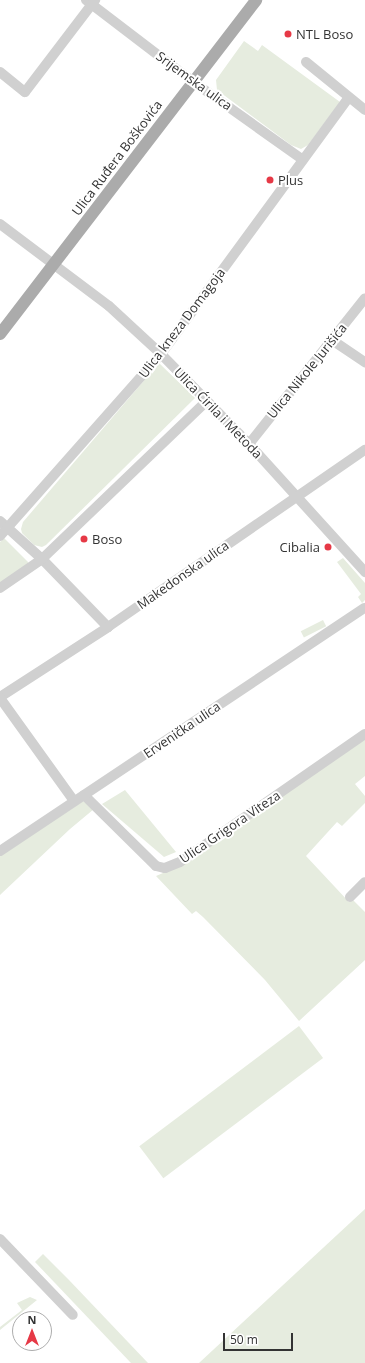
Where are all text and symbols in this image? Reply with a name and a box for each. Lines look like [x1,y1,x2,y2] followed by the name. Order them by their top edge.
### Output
[296,26,353,42] place label: NTL Boso
[283,29,293,39] marker: NTL Boso
[153,48,235,114] street label: Srijemska ulica
[69,97,165,219] street label: Ulica Ruđera Boškovića
[278,172,303,188] place label: Plus
[265,175,275,185] marker: Plus
[136,265,228,381] street label: Ulica kneza Domagoja
[264,320,350,422] street label: Ulica Nikole Jurišića
[171,364,265,462] street label: Ulica Ćirila i Metoda
[92,531,122,547] place label: Boso
[79,534,89,544] marker: Boso
[134,538,232,612] street label: Makedonska ulica
[280,539,320,555] place label: Cibalia
[323,542,333,552] marker: Cibalia
[141,699,223,761] street label: Ervenička ulica
[177,788,283,866] street label: Ulica Grigora Viteza
[12,1311,52,1351] north arrow
[28,1312,36,1327] text: N
[225,1325,295,1351] scale bar
[230,1331,258,1348] text: 50 m

